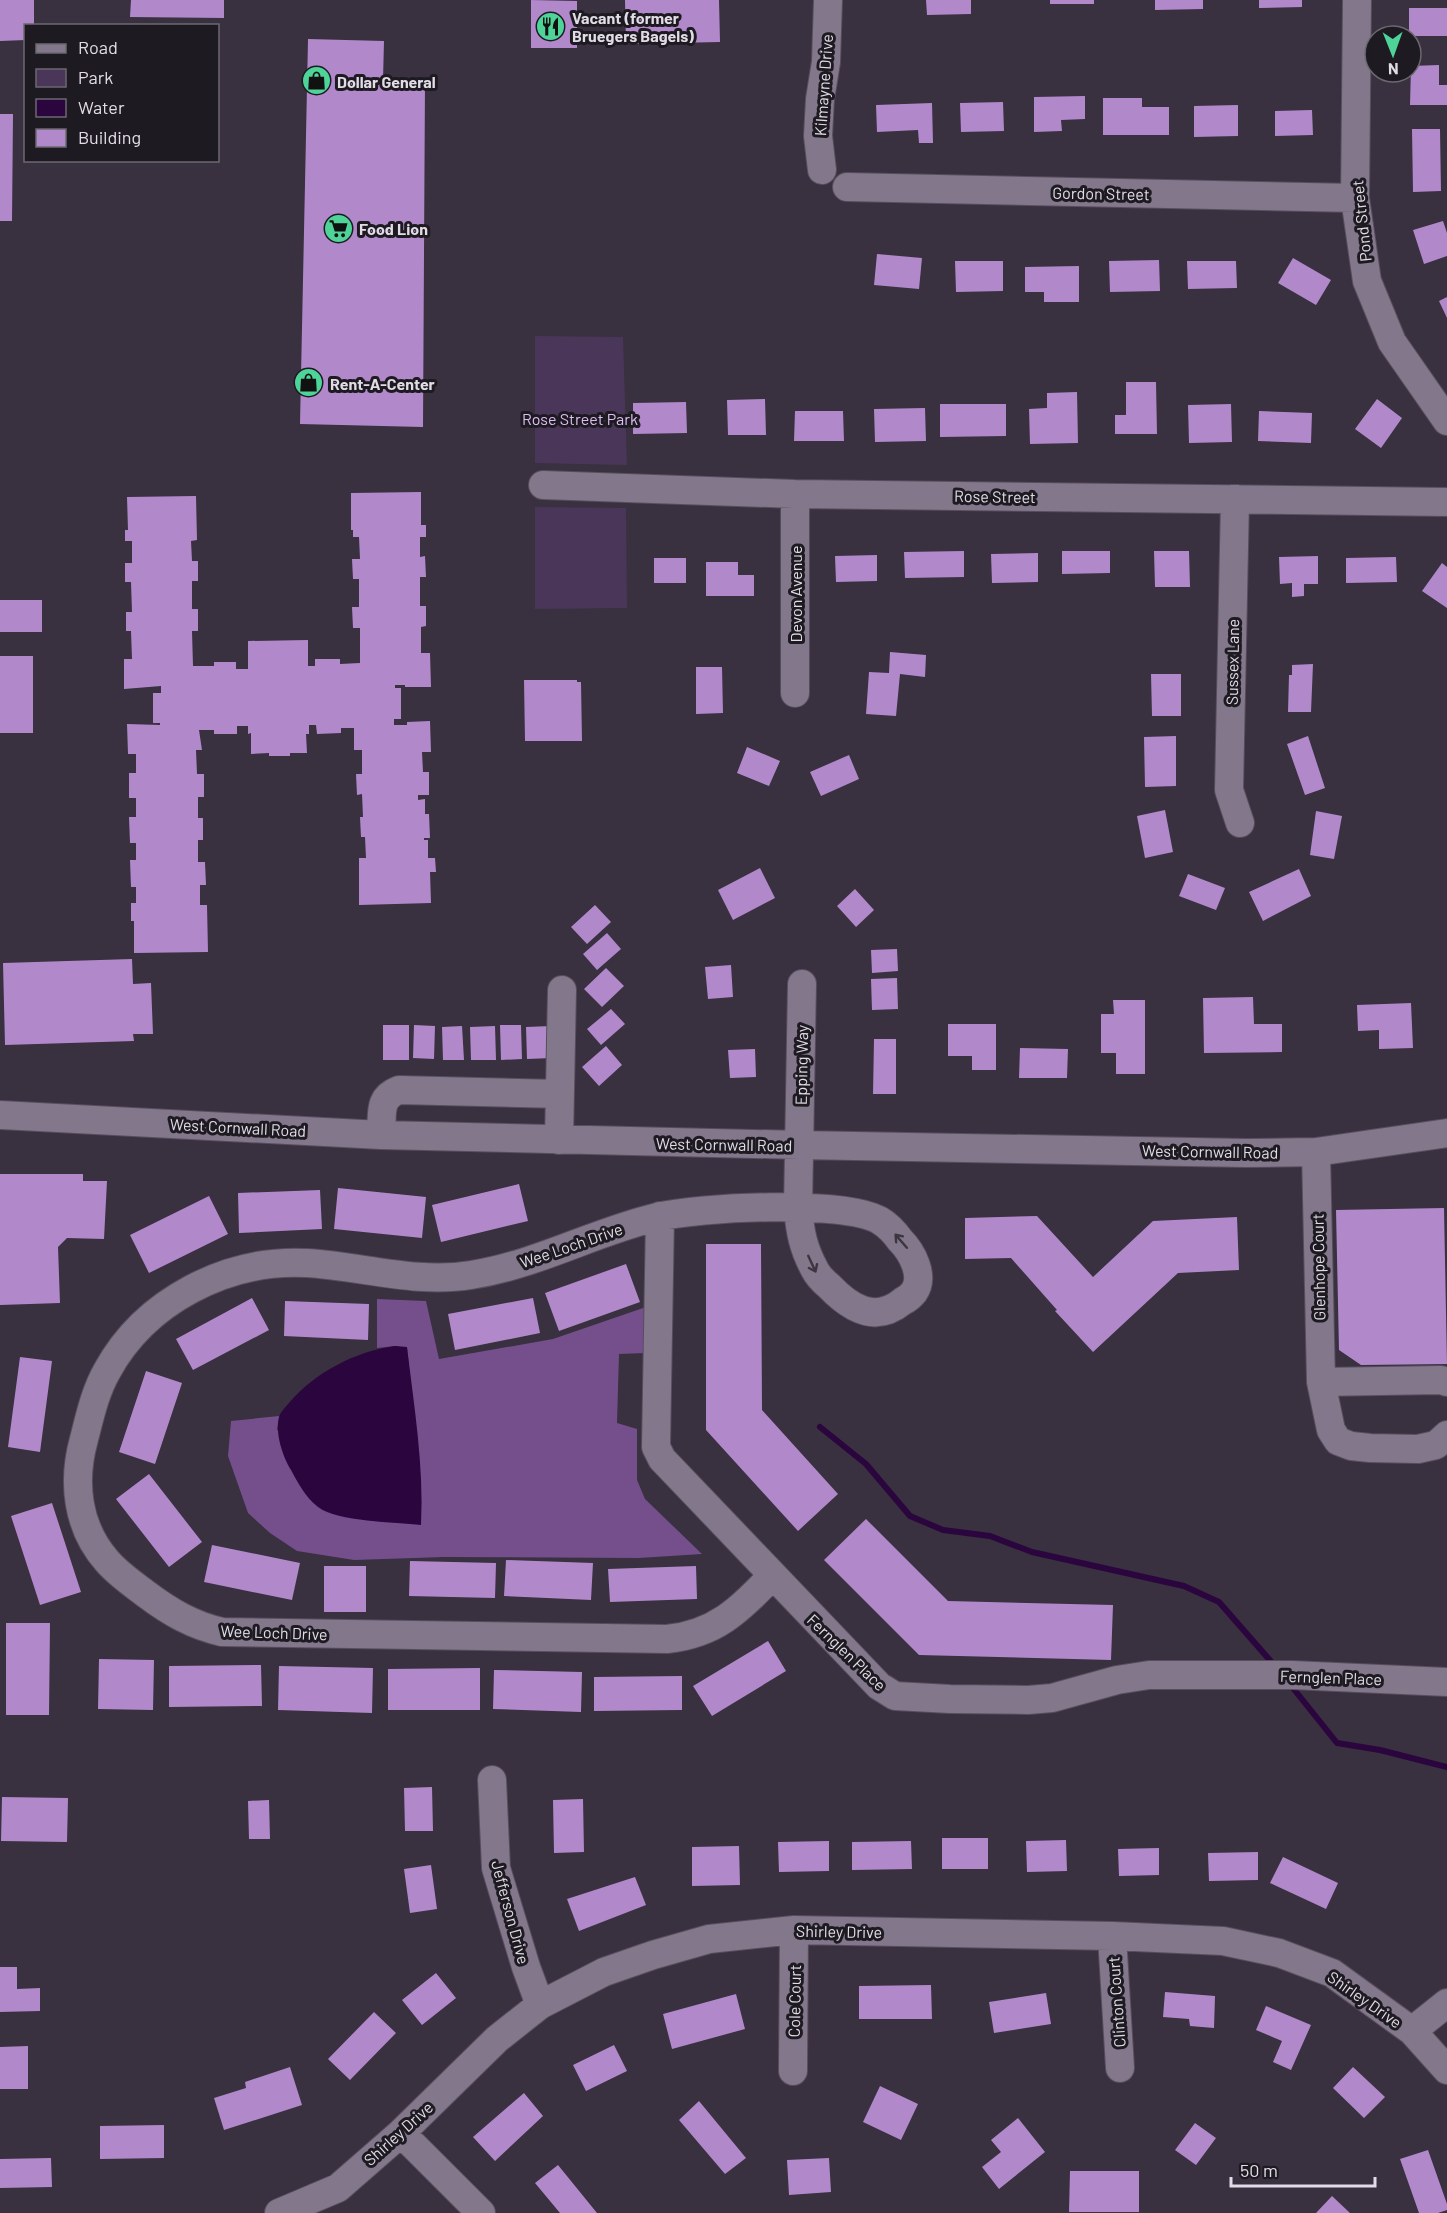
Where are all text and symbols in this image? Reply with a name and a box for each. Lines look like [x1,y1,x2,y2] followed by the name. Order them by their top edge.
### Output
[572,8,694,45] place label: Vacant (former Bruegers Bagels)
[535,10,567,42] restaurant icon: Vacant (former Bruegers Bagels)
[24,24,219,162] legend
[1363,24,1423,84] north arrow
[810,33,836,137] street label: Kilmayne Drive
[78,36,118,58] text: Road
[1388,60,1399,79] text: N
[300,65,332,97] shop icon: Dollar General
[78,66,113,88] text: Park
[337,72,436,91] place label: Dollar General
[78,96,125,118] text: Water
[78,126,141,148] text: Building
[1347,179,1375,263] street label: Pond Street
[1052,183,1150,203] street label: Gordon Street
[322,212,354,244] supermarket icon: Food Lion
[359,219,428,238] place label: Food Lion
[293,367,325,399] shop icon: Rent-A-Center
[330,374,435,393] place label: Rent-A-Center
[522,409,638,428] park label: Rose Street Park
[954,486,1036,506] street label: Rose Street
[786,546,805,642] street label: Devon Avenue
[1222,619,1242,705] street label: Sussex Lane
[791,1024,811,1105] street label: Epping Way
[169,1114,307,1140] street label: West Cornwall Road
[656,1133,792,1155] street label: West Cornwall Road
[1142,1140,1278,1162] street label: West Cornwall Road
[1308,1213,1328,1321] street label: Glenhope Court
[517,1219,625,1271] street label: Wee Loch Drive
[894,1234,908,1249] one-way arrow
[806,1254,818,1272] one-way arrow
[804,1610,890,1694] street label: Fernglen Place
[220,1621,328,1643] street label: Wee Loch Drive
[1280,1666,1382,1688] street label: Fernglen Place
[488,1858,534,1966] street label: Jefferson Drive
[796,1921,882,1941] street label: Shirley Drive
[1103,1956,1129,2048] street label: Clinton Court
[784,1964,804,2038] street label: Cole Court
[1324,1967,1406,2031] street label: Shirley Drive
[360,2097,436,2169] street label: Shirley Drive
[1231,2150,1375,2188] scale bar
[1240,2159,1278,2181] text: 50 m

